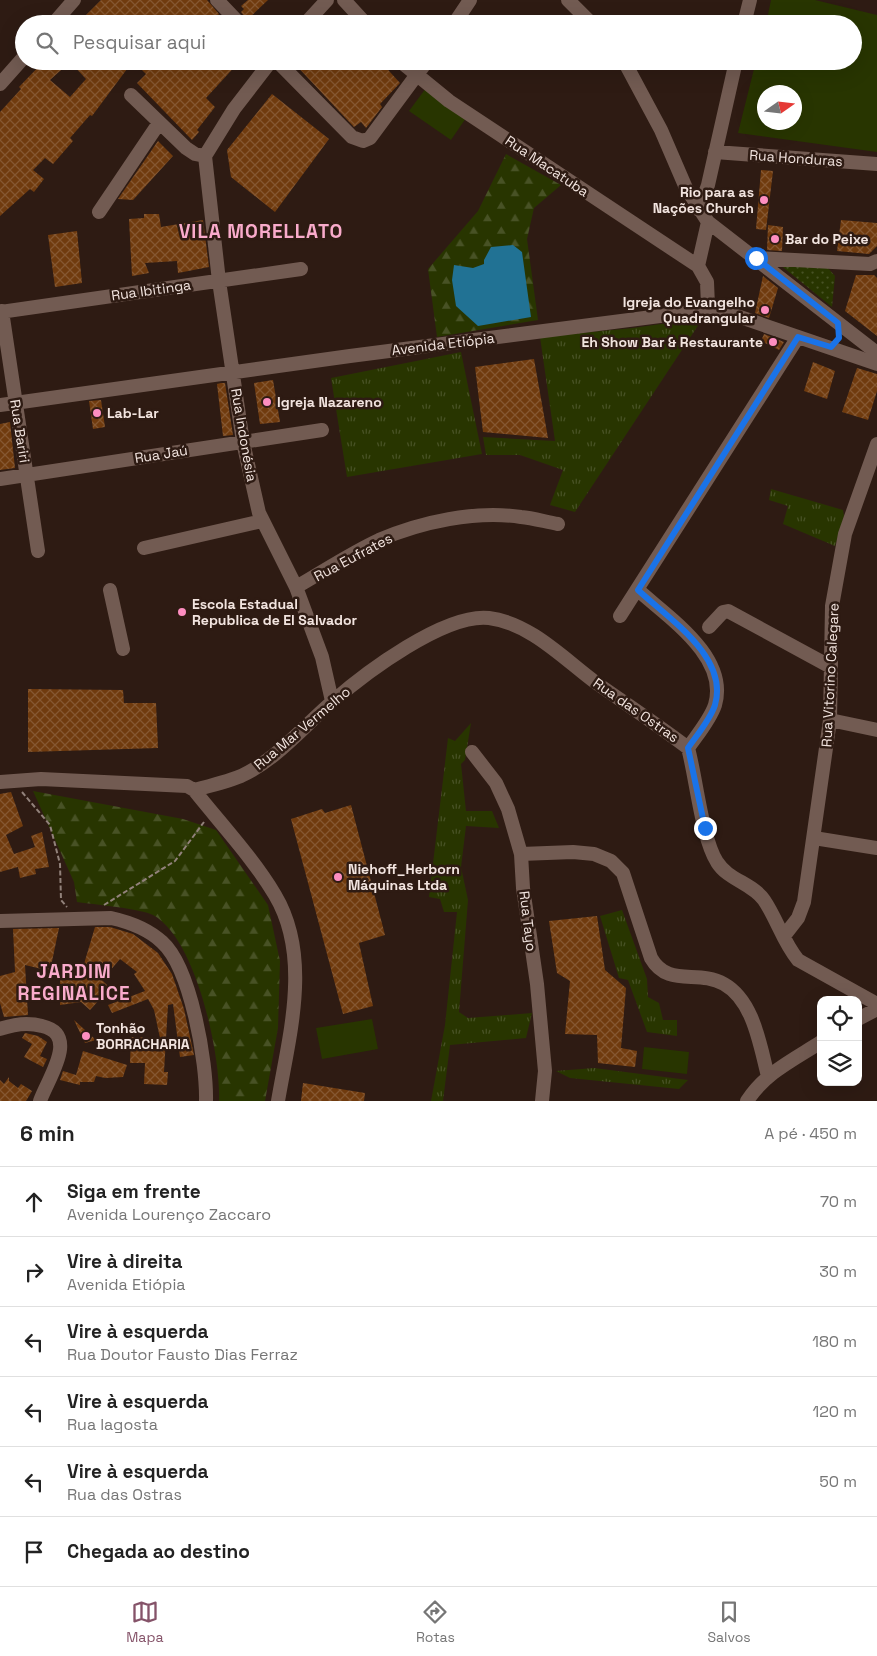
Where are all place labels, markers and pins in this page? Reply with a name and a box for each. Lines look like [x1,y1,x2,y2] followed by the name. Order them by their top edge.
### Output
[653,183,754,217] place label: Rio para as Nações Church
[758,194,770,206] marker: Rio para as Nações Church
[785,230,869,248] place label: Bar do Peixe
[769,233,781,245] marker: Bar do Peixe
[623,293,755,327] place label: Igreja do Evangelho Quadrangular
[759,304,771,316] marker: Igreja do Evangelho Quadrangular
[581,333,763,351] place label: Eh Show Bar & Restaurante
[767,336,779,348] marker: Eh Show Bar & Restaurante
[277,393,382,411] place label: Igreja Nazareno
[261,396,273,408] marker: Igreja Nazareno
[107,404,159,422] place label: Lab-Lar
[91,407,103,419] marker: Lab-Lar
[192,595,358,629] place label: Escola Estadual Republica de El Salvador
[176,606,188,618] marker: Escola Estadual Republica de El Salvador
[348,860,460,894] place label: Niehoff_Herborn Máquinas Ltda
[332,871,344,883] marker: Niehoff_Herborn Máquinas Ltda
[96,1019,190,1053] place label: Tonhão BORRACHARIA
[80,1030,92,1042] marker: Tonhão BORRACHARIA

